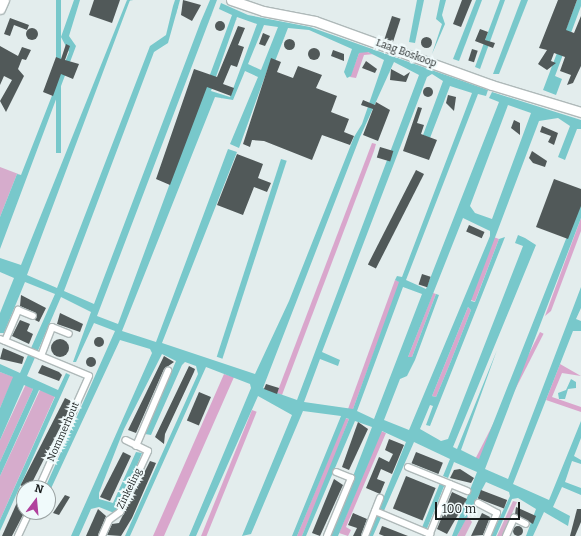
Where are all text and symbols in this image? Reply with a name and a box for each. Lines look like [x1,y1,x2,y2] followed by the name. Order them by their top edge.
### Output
[374,37,438,71] street label: Laag Boskoop
[45,400,83,464] street label: Nommerhout
[115,467,145,511] street label: Zinkeling
[16,480,56,520] north arrow
[33,482,45,496] text: N
[437,494,522,520] scale bar
[442,502,476,516] text: 100 m

